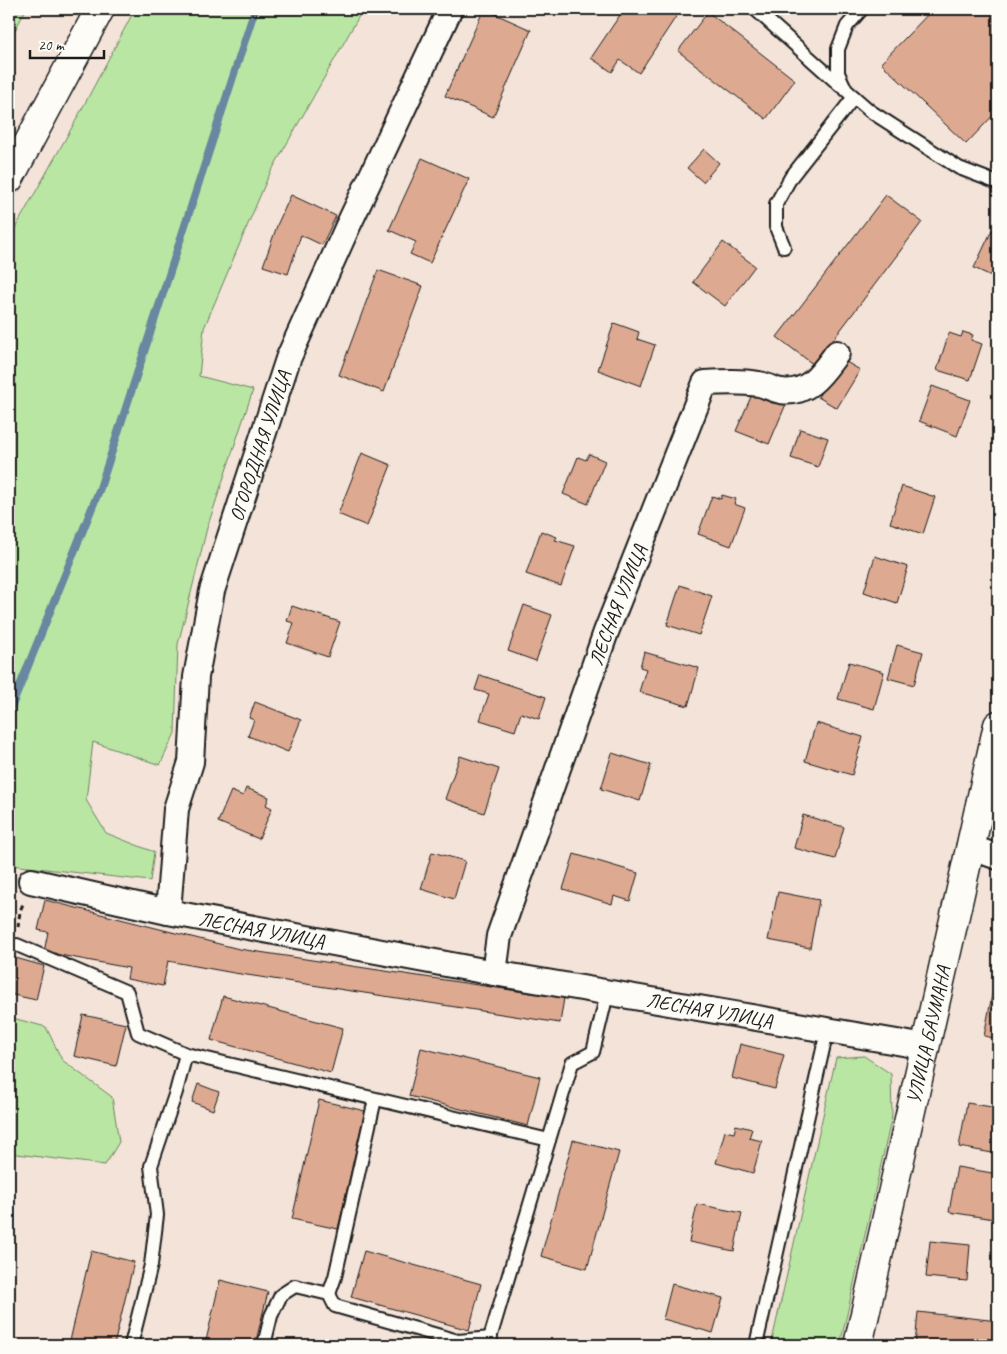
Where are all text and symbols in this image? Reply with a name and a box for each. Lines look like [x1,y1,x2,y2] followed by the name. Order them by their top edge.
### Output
[30,28,104,60] scale bar
[38,36,65,55] text: 20 m
[223,366,296,524] street label: ОГОРОДНАЯ УЛИЦА
[583,540,652,668] street label: ЛЕСНАЯ УЛИЦА
[197,906,328,954] street label: ЛЕСНАЯ УЛИЦА
[900,963,956,1106] street label: УЛИЦА БАУМАНА
[645,987,776,1033] street label: ЛЕСНАЯ УЛИЦА

